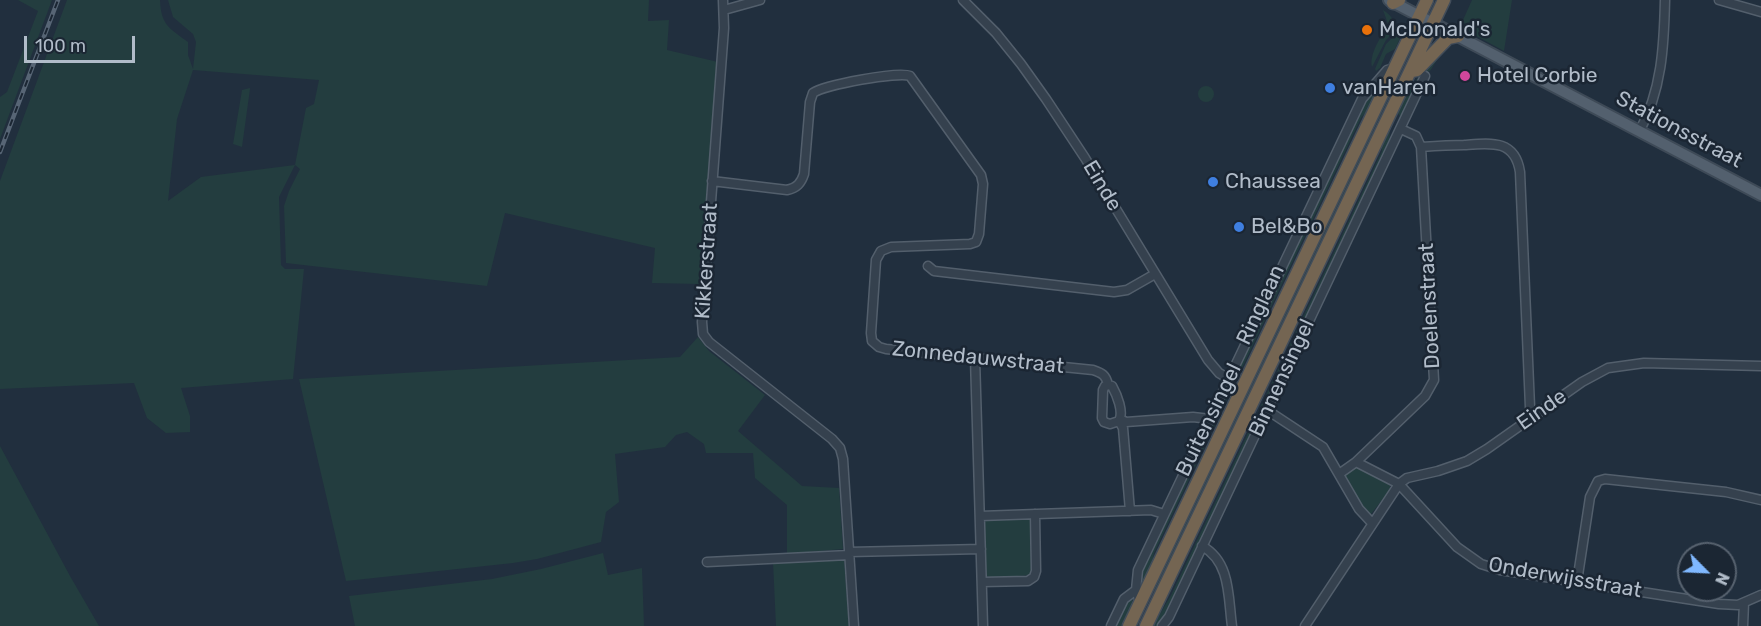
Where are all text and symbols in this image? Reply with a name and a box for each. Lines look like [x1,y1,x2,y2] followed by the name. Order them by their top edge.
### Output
[1379,17,1491,43] place label: McDonald's
[1360,23,1374,37] marker: McDonald's
[27,24,138,62] scale bar
[35,35,86,57] text: 100 m
[1477,63,1598,89] place label: Hotel Corbie
[1458,69,1472,83] marker: Hotel Corbie
[1342,75,1436,101] place label: vanHaren
[1323,81,1337,95] marker: vanHaren
[1611,86,1747,174] street label: Stationsstraat
[1077,156,1127,216] street label: Einde
[1225,169,1321,195] place label: Chaussea
[1206,175,1220,189] marker: Chaussea
[690,202,724,320] street label: Kikkerstraat
[1251,214,1323,240] place label: Bel&Bo
[1232,220,1246,234] marker: Bel&Bo
[1414,242,1446,370] street label: Doelenstraat
[1232,261,1290,349] street label: Ringlaan
[1244,315,1320,441] street label: Binnensingel
[891,336,1065,380] street label: Zonnedauwstraat
[1171,359,1247,481] street label: Buitensingel
[1512,384,1572,436] street label: Einde
[1677,542,1737,602] north arrow
[1486,552,1644,604] street label: Onderwijsstraat
[1711,570,1733,588] text: N

